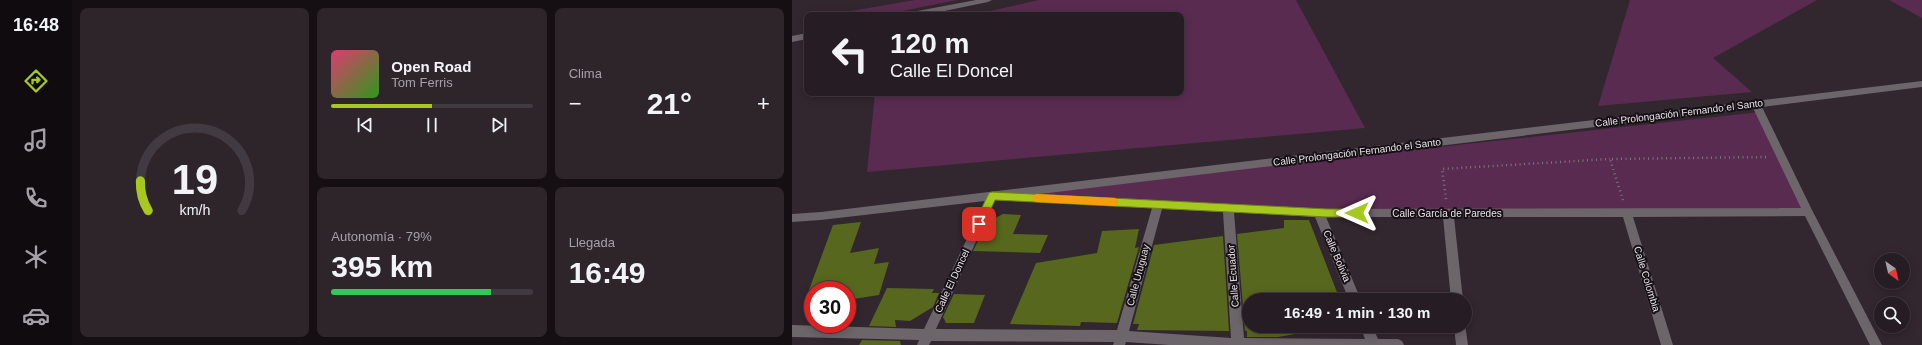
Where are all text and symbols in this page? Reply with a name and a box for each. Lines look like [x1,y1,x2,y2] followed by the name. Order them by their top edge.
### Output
[13,15,59,35] text: 16:48
[824,28,876,80] icon: left
[890,28,969,59] text: 120 m
[391,58,471,75] text: Open Road
[890,61,1013,81] text: Calle El Doncel
[569,66,602,81] text: Clima
[22,67,50,95] icon: directions
[391,75,453,90] text: Tom Ferris
[647,87,692,120] text: 21°
[569,91,582,116] text: −
[757,91,770,116] text: +
[1594,97,1764,129] street label: Calle Prolongación Fernando el Santo
[354,114,376,136] icon: previous
[421,114,443,136] icon: pause
[488,114,510,136] icon: next
[22,126,50,154] icon: music
[1272,136,1442,168] street label: Calle Prolongación Fernando el Santo
[172,155,218,202] text: 19
[22,184,50,212] icon: phone
[1336,192,1378,234] position arrow
[179,201,210,217] text: km/h
[962,207,996,241] pin
[1392,208,1502,219] street label: Calle García de Paredes
[968,213,990,235] icon: arrive
[331,229,432,244] text: Autonomía · 79%
[1321,229,1353,284] street label: Calle Bolivia
[569,235,615,250] text: Llegada
[22,243,50,271] icon: climate
[1124,243,1152,307] street label: Calle Uruguay
[1225,244,1241,308] street label: Calle Ecuador
[1632,245,1662,313] street label: Calle Colombia
[933,248,971,314] street label: Calle El Doncel
[331,250,433,283] text: 395 km
[1874,253,1910,289] north arrow
[1874,253,1910,333] map controls
[569,256,645,289] text: 16:49
[804,281,856,333] speed limit sign: 30
[1874,297,1910,333] button: search
[22,302,50,330] icon: car
[1284,304,1430,321] text: 16:49 · 1 min · 130 m

